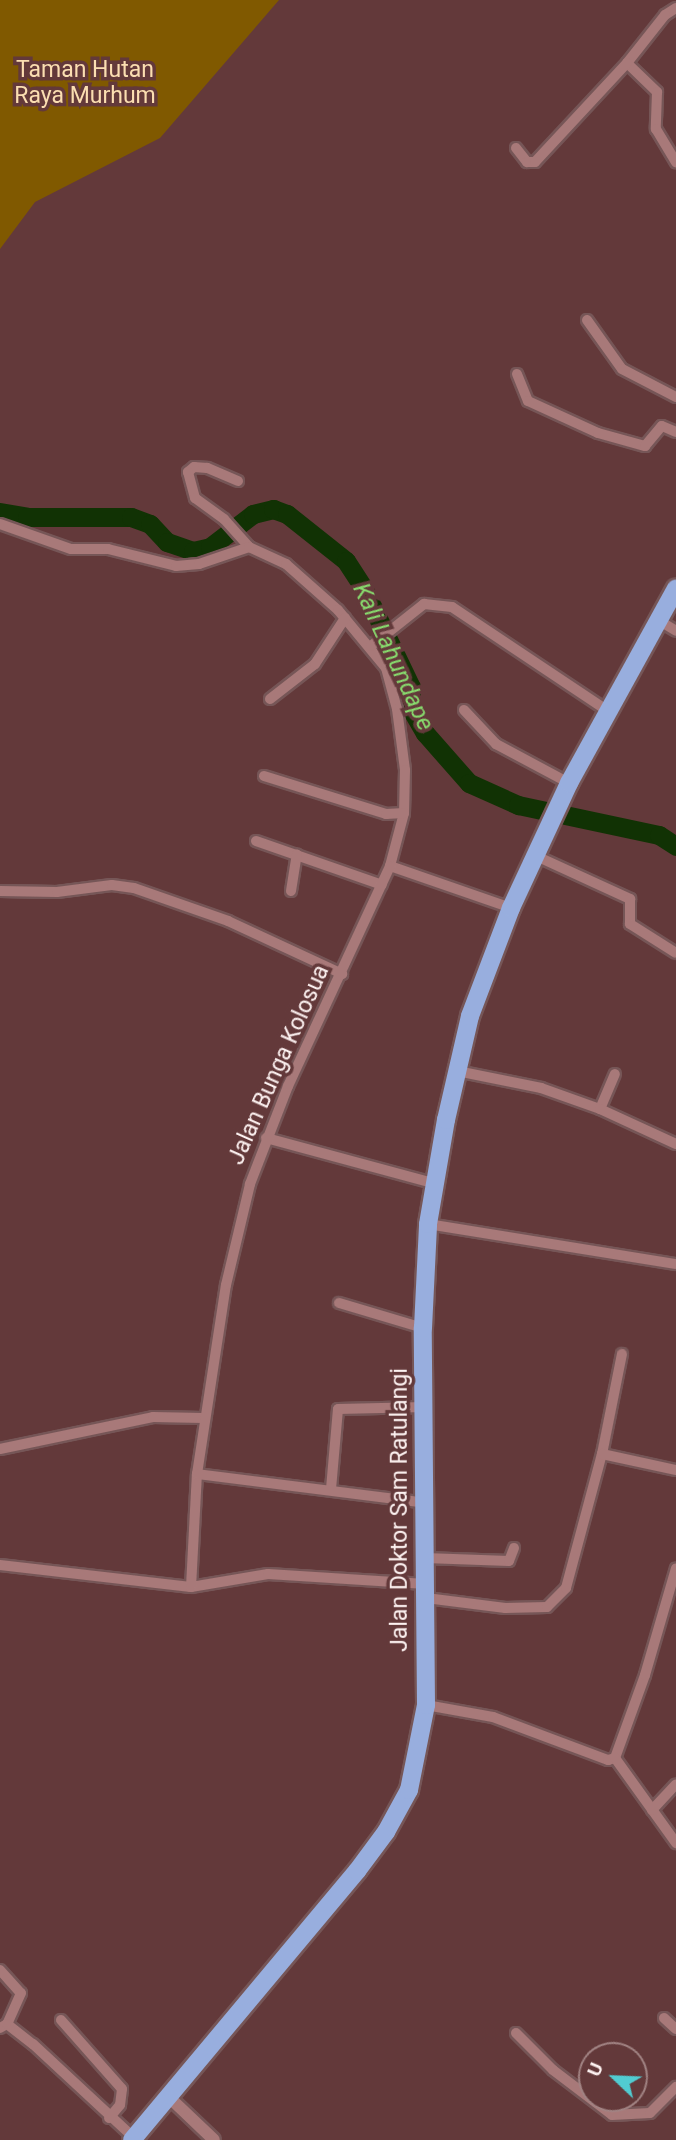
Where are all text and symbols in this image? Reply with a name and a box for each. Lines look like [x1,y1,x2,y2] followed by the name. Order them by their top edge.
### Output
[14,56,156,110] park label: Taman Hutan Raya Murhum
[346,579,440,735] water label: Kali Lahundape
[223,961,335,1169] street label: Jalan Bunga Kolosua
[386,1368,414,1652] street label: Jalan Doktor Sam Ratulangi
[578,2042,648,2112] north arrow
[582,2059,608,2080] text: U

